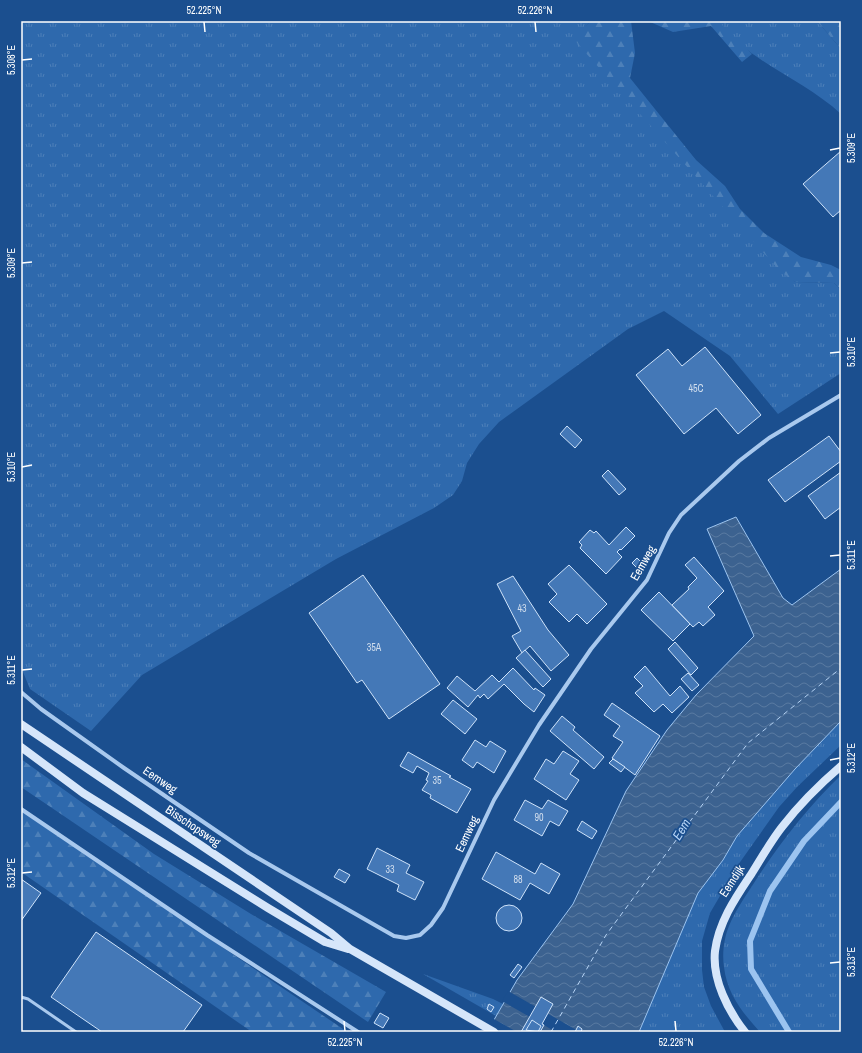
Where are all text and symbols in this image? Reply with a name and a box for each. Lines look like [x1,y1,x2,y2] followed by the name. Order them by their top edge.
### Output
[187,4,222,17] text: 52.225°N
[518,4,553,17] text: 52.226°N
[5,45,18,75] text: 5.308°E
[845,133,858,163] text: 5.309°E
[5,248,18,278] text: 5.309°E
[845,337,858,367] text: 5.310°E
[688,382,704,395] house number: 45C
[5,452,18,482] text: 5.310°E
[845,540,858,570] text: 5.311°E
[627,542,660,584] street label: Eemweg
[517,602,527,615] house number: 43
[367,641,382,654] house number: 35A
[5,655,18,685] text: 5.311°E
[845,743,858,773] text: 5.312°E
[140,763,181,798] street label: Eemweg
[432,774,442,787] house number: 35
[162,802,224,851] street label: Bisschopsweg
[534,811,544,824] house number: 90
[452,813,483,855] street label: Eemweg
[668,815,695,843] water label: Eem
[5,858,18,888] text: 5.312°E
[716,862,748,900] street label: Eemdijk
[385,863,395,876] house number: 33
[513,873,523,886] house number: 88
[845,947,858,977] text: 5.313°E
[328,1036,363,1049] text: 52.225°N
[659,1036,694,1049] text: 52.226°N

